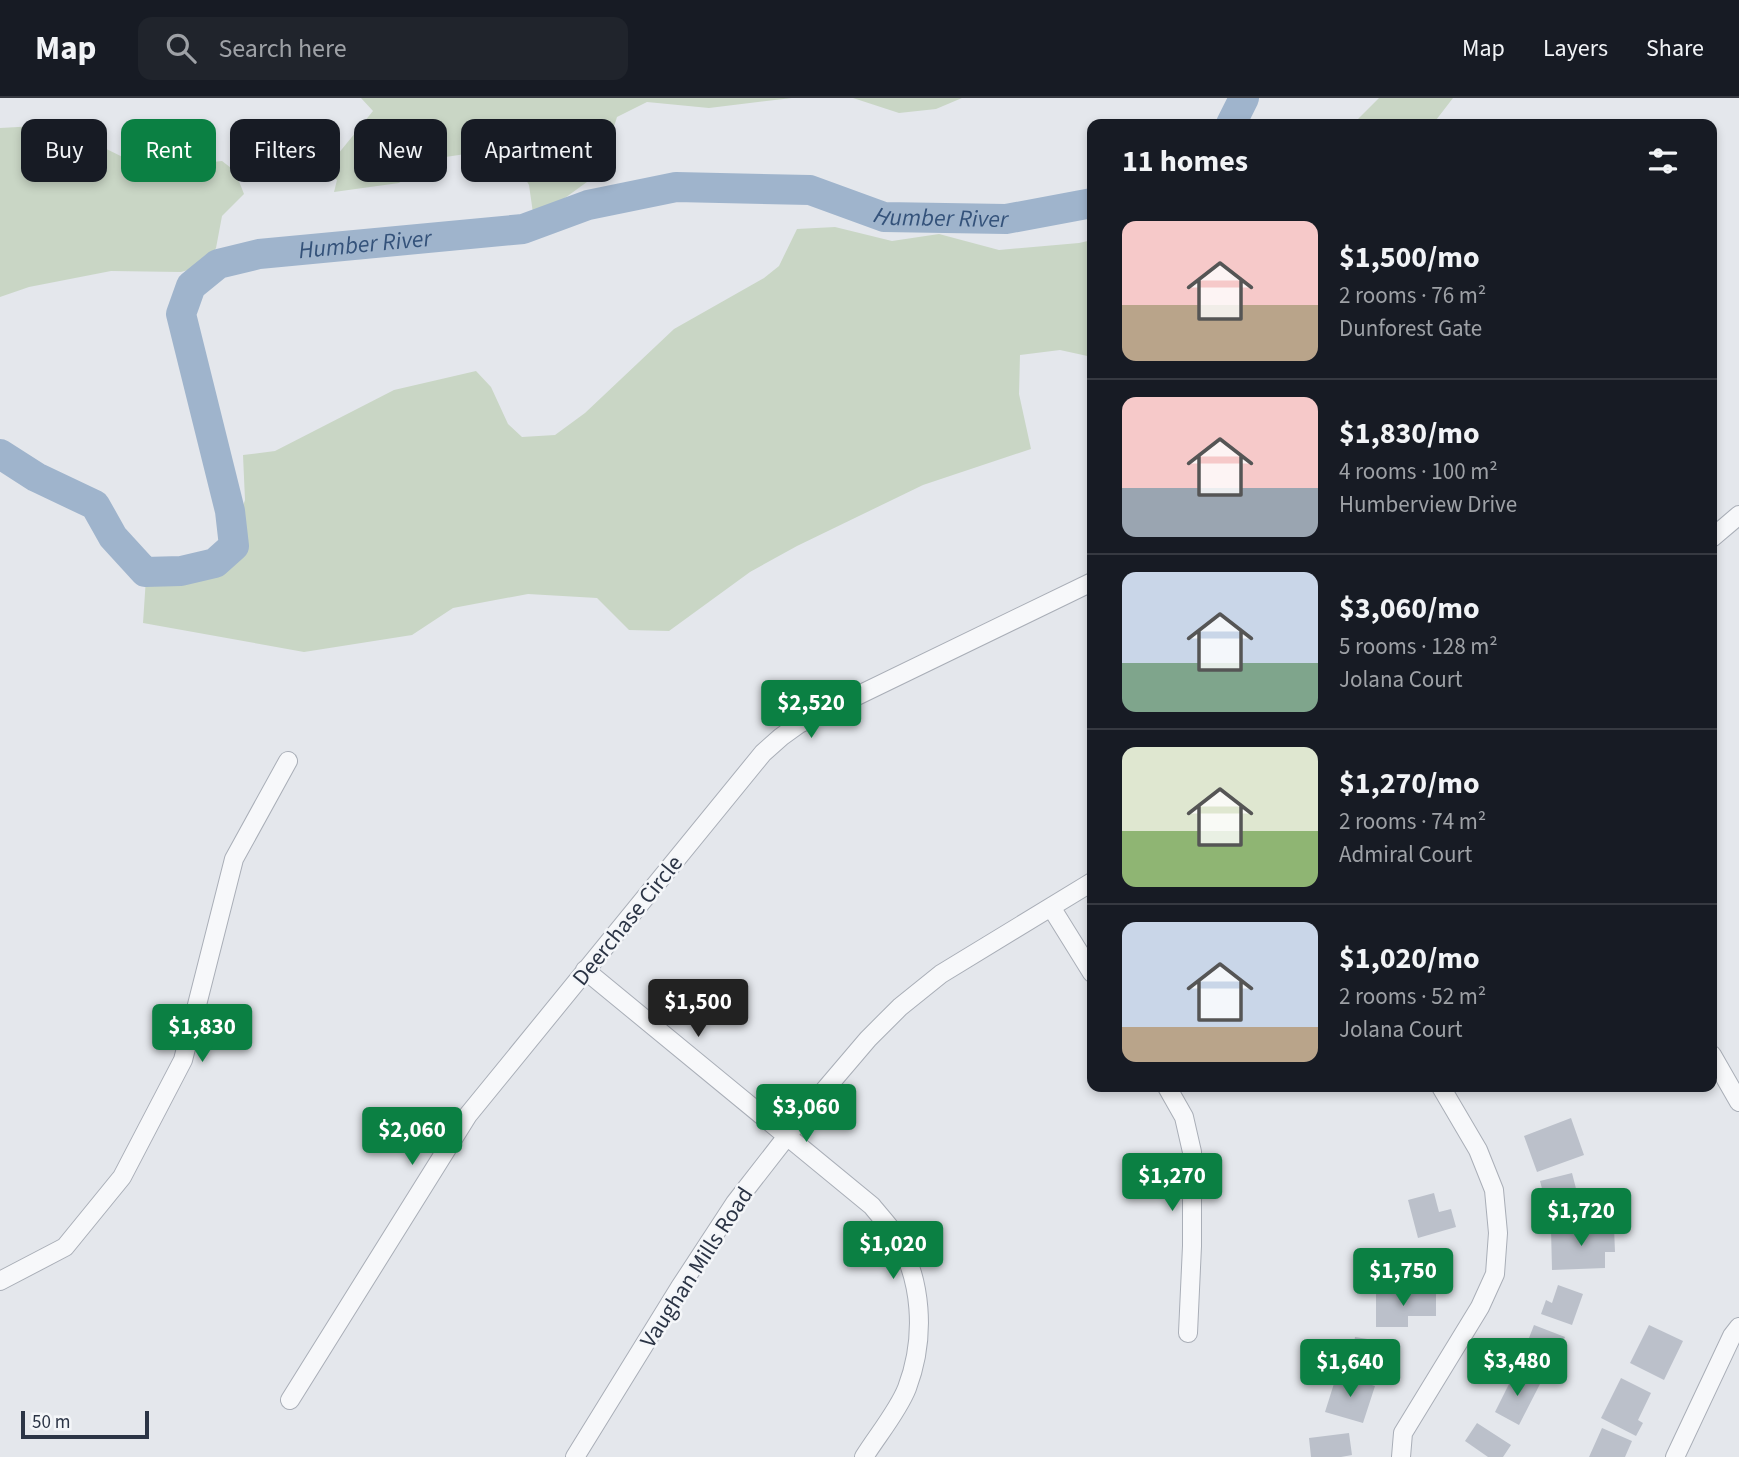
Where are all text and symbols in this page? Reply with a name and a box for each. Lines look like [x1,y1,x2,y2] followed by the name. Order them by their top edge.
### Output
[138,17,628,80] search box
[35,25,96,72] text: Map
[162,29,200,67] icon: search
[218,30,347,67] text: Search here
[1462,31,1505,66] text: Map
[1543,31,1608,66] text: Layers
[1646,31,1704,66] text: Share
[21,119,107,182] chip: Buy
[121,119,216,182] chip: Rent
[230,119,340,182] chip: Filters
[354,119,447,182] chip: New
[461,119,616,182] chip: Apartment
[1122,140,1248,183] text: 11 homes
[1644,142,1682,180] icon: filters
[869,198,1010,237] water label: Humber River
[297,221,435,268] water label: Humber River
[1339,236,1480,279] text: $1,500/mo
[1178,249,1262,333] icon: home
[1339,279,1486,312] text: 2 rooms · 76 m²
[1339,312,1482,345] text: Dunforest Gate
[1339,412,1480,455] text: $1,830/mo
[1178,425,1262,509] icon: home
[1339,455,1498,488] text: 4 rooms · 100 m²
[1339,488,1517,521] text: Humberview Drive
[1339,587,1480,630] text: $3,060/mo
[1178,600,1262,684] icon: home
[1339,630,1498,663] text: 5 rooms · 128 m²
[1339,663,1463,696] text: Jolana Court
[754,680,868,740] pin: $2,520
[777,686,845,719] text: $2,520
[1339,762,1480,805] text: $1,270/mo
[1178,775,1262,859] icon: home
[1339,805,1486,838] text: 2 rooms · 74 m²
[1339,838,1472,871] text: Admiral Court
[564,848,690,993] street label: Deerchase Circle
[1339,937,1480,980] text: $1,020/mo
[1178,950,1262,1034] icon: home
[641,979,755,1039] pin: $1,500
[1339,980,1486,1013] text: 2 rooms · 52 m²
[664,985,732,1018] text: $1,500
[145,1004,259,1064] pin: $1,830
[168,1010,236,1043] text: $1,830
[1339,1013,1463,1046] text: Jolana Court
[749,1084,863,1144] pin: $3,060
[772,1090,840,1123] text: $3,060
[355,1108,469,1167] pin: $2,060
[378,1113,446,1146] text: $2,060
[1115,1154,1229,1213] pin: $1,270
[1138,1159,1206,1192] text: $1,270
[632,1180,761,1354] street label: Vaughan Mills Road
[1524,1188,1638,1248] pin: $1,720
[1547,1194,1615,1227] text: $1,720
[836,1222,950,1281] pin: $1,020
[859,1227,927,1260] text: $1,020
[1346,1248,1460,1308] pin: $1,750
[1369,1254,1437,1287] text: $1,750
[1460,1338,1574,1398] pin: $3,480
[1293,1340,1407,1399] pin: $1,640
[1483,1344,1551,1377] text: $3,480
[1316,1345,1384,1378] text: $1,640
[21,1408,149,1440] scale bar
[32,1409,70,1436] text: 50 m

